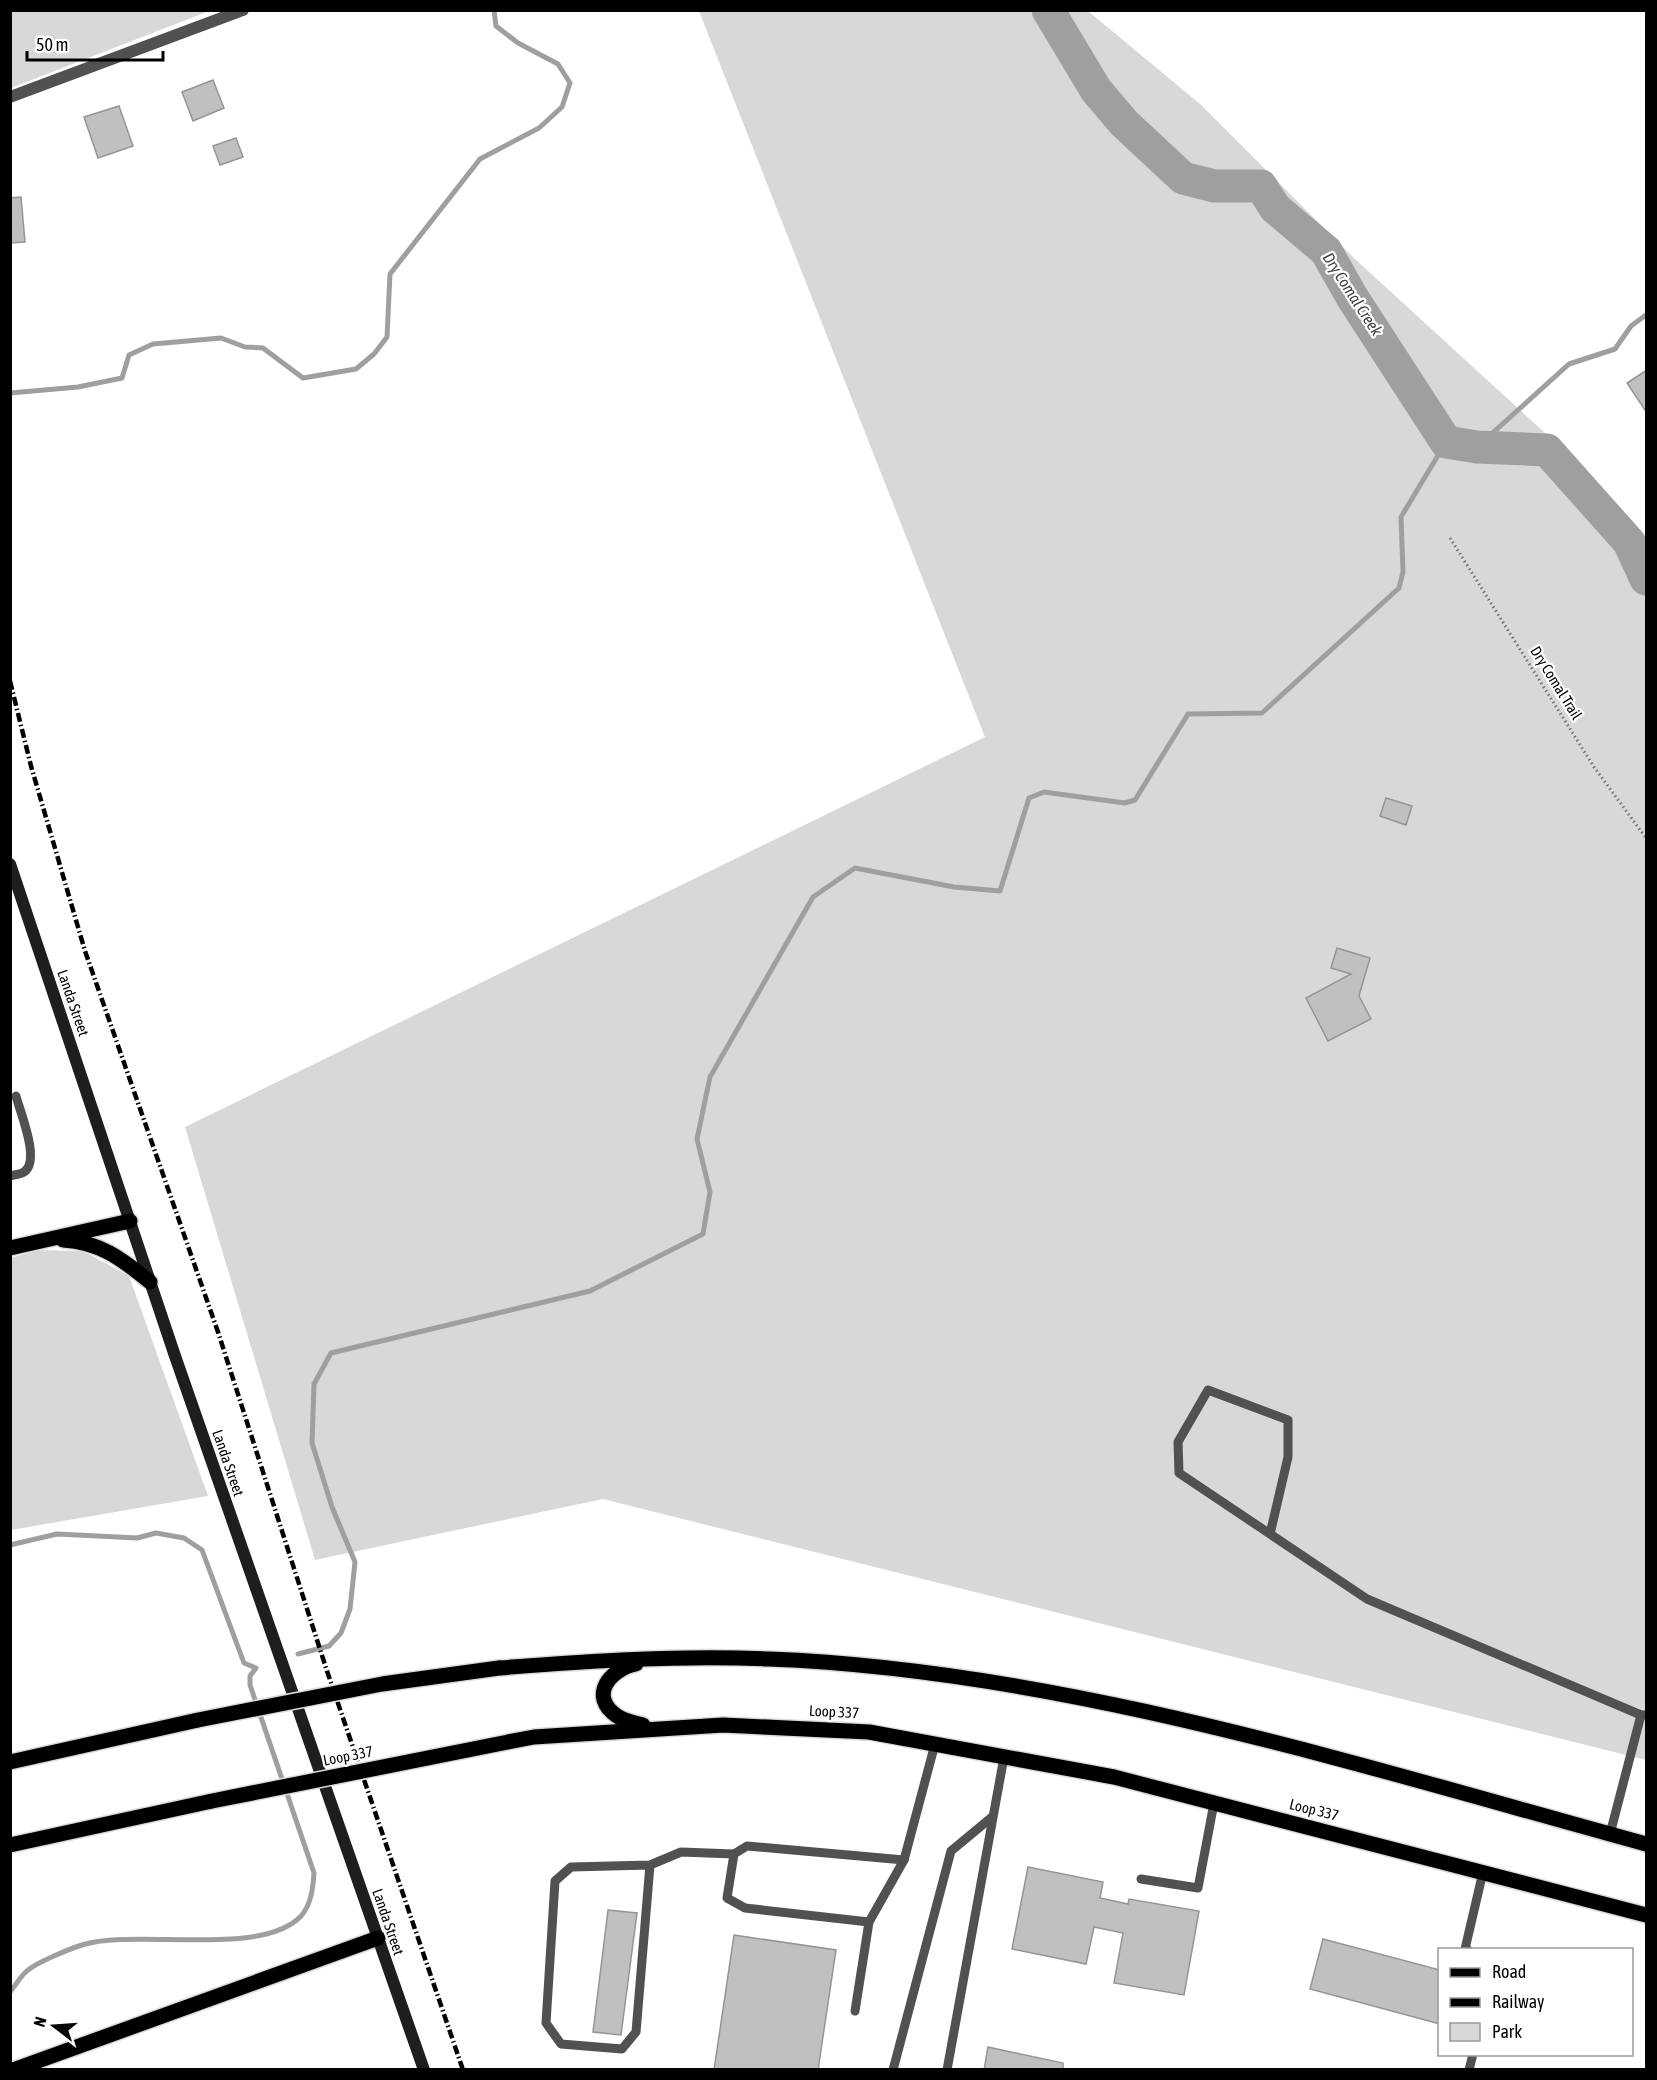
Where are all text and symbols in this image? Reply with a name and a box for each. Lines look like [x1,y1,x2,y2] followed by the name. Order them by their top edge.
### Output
[27,24,164,62] scale bar
[36,34,68,55] text: 50 m
[1319,249,1387,340] water label: Dry Comal Creek
[1527,643,1586,722] street label: Dry Comal Trail
[54,967,93,1038] street label: Landa Street
[209,1427,248,1498] street label: Landa Street
[808,1702,860,1721] street label: Loop 337
[322,1742,374,1769] street label: Loop 337
[1288,1795,1341,1824] street label: Loop 337
[369,1886,408,1957] street label: Landa Street
[1438,1948,1633,2056] legend
[1492,1961,1526,1982] text: Road
[1492,1991,1544,2012] text: Railway
[24,1996,84,2056] north arrow
[30,2014,50,2029] text: N
[1492,2021,1522,2042] text: Park

